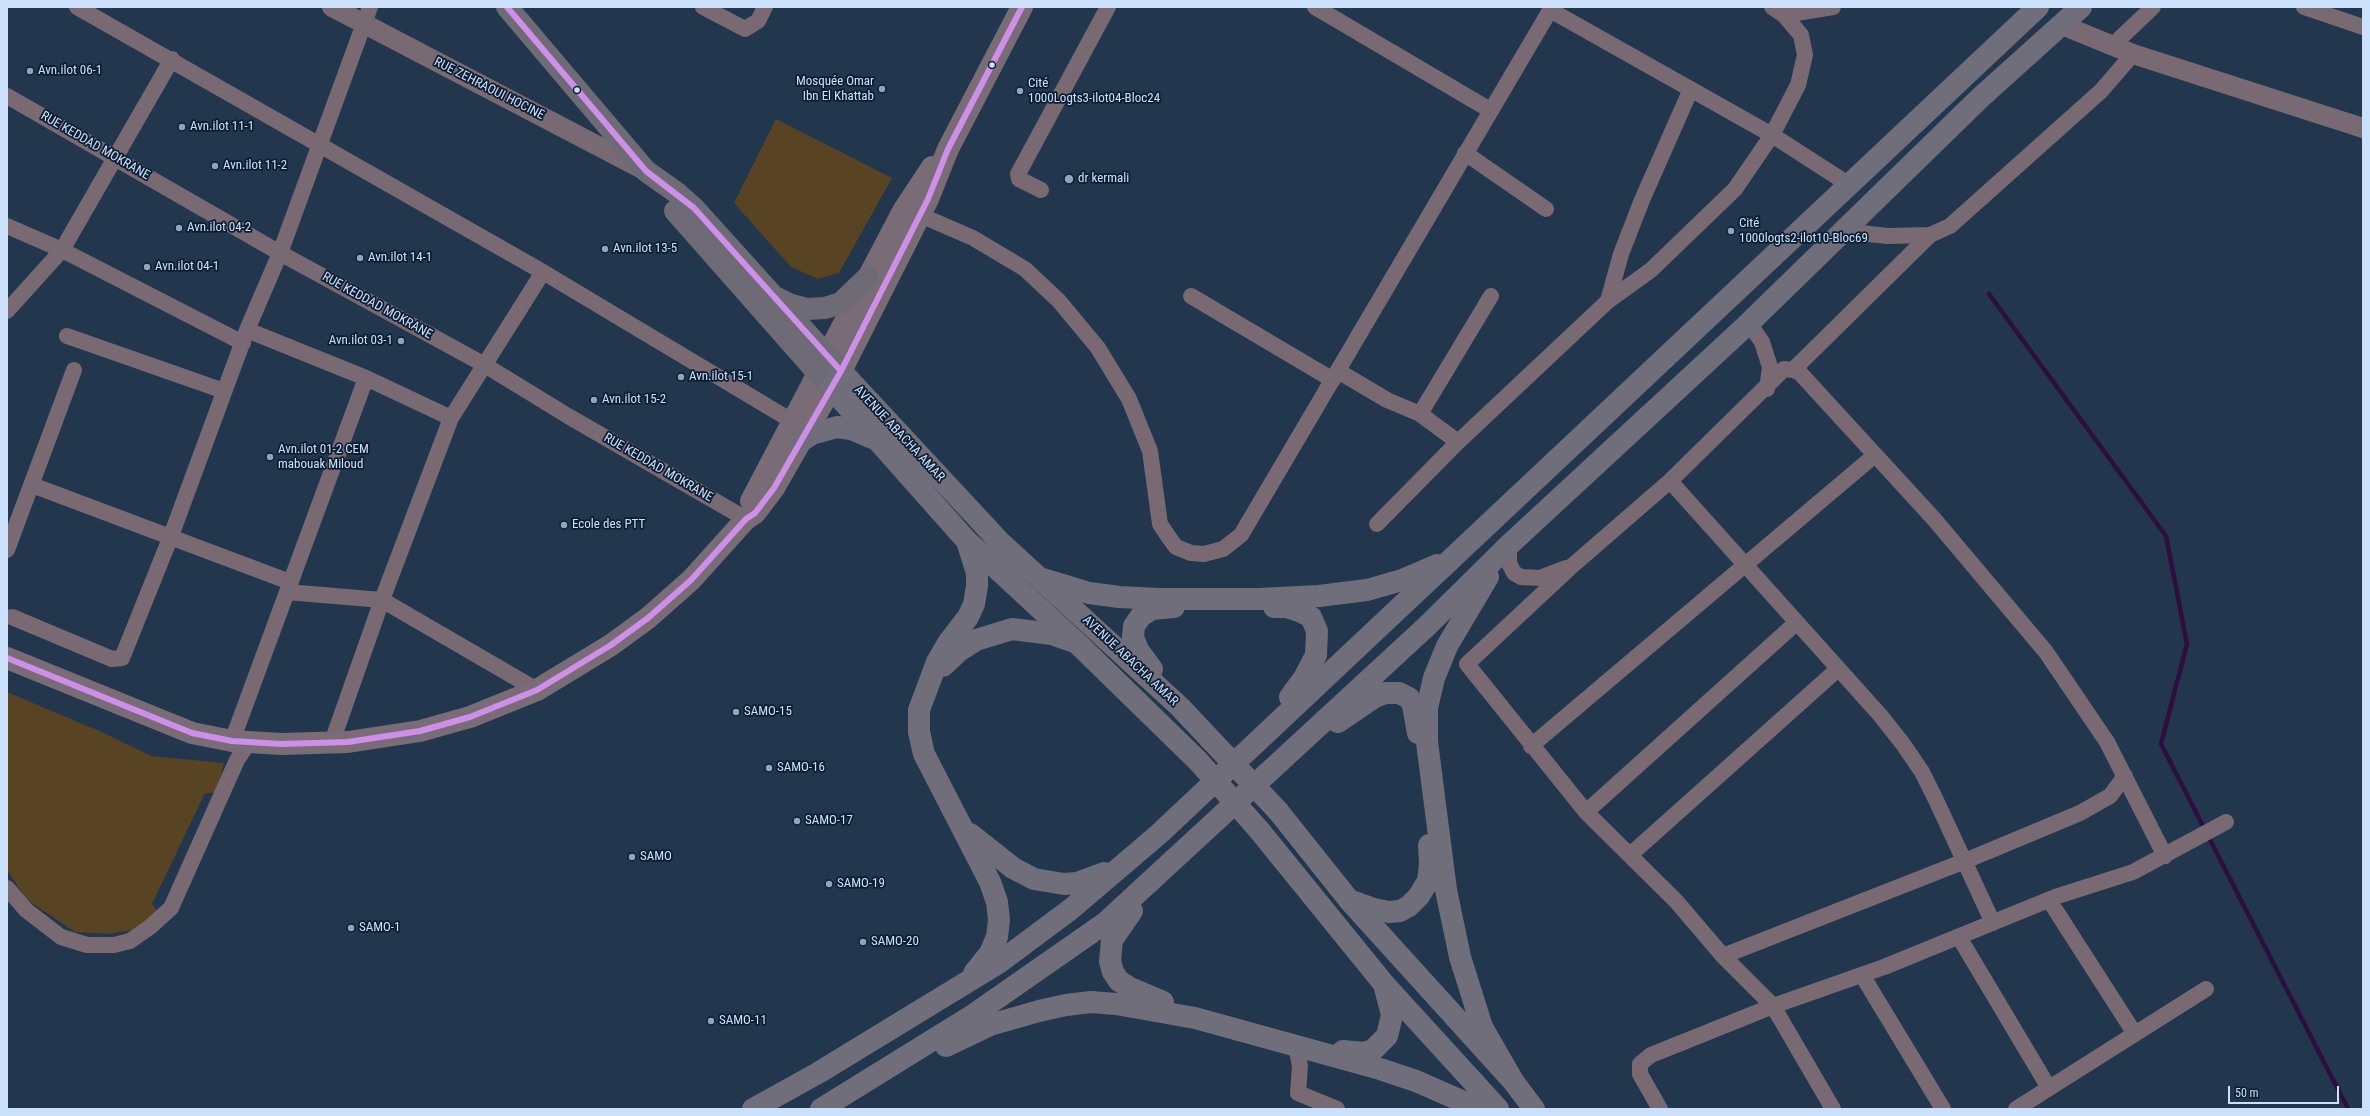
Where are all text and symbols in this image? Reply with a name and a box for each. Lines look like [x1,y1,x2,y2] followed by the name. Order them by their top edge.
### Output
[431,54,547,124] street label: RUE ZEHRAOUI HOCINE
[987,60,997,70] unlabelled marker
[38,63,102,79] place label: Avn.ilot 06-1
[25,66,35,76] marker: Avn.ilot 06-1
[796,74,874,105] place label: Mosquée Omar Ibn El Khattab
[1028,76,1160,107] place label: Cité 1000Logts3-ilot04-Bloc24
[877,84,887,94] marker: Mosquée Omar Ibn El Khattab
[572,85,582,95] unlabelled marker
[1015,86,1025,96] marker: Cité 1000Logts3-ilot04-Bloc24
[38,108,152,184] street label: RUE KEDDAD MOKRANE
[190,119,254,135] place label: Avn.ilot 11-1
[177,122,187,132] marker: Avn.ilot 11-1
[223,158,287,174] place label: Avn.ilot 11-2
[210,161,220,171] marker: Avn.ilot 11-2
[1078,171,1129,187] place label: dr kermali
[1063,173,1075,185] marker: dr kermali
[1739,216,1868,247] place label: Cité 1000logts2-ilot10-Bloc69
[187,220,251,236] place label: Avn.ilot 04-2
[174,223,184,233] marker: Avn.ilot 04-2
[1726,226,1736,236] marker: Cité 1000logts2-ilot10-Bloc69
[613,241,677,257] place label: Avn.ilot 13-5
[600,244,610,254] marker: Avn.ilot 13-5
[368,250,432,266] place label: Avn.ilot 14-1
[355,253,365,263] marker: Avn.ilot 14-1
[155,259,219,275] place label: Avn.ilot 04-1
[142,262,152,272] marker: Avn.ilot 04-1
[319,269,435,343] street label: RUE KEDDAD MOKRANE
[329,333,393,349] place label: Avn.ilot 03-1
[396,336,406,346] marker: Avn.ilot 03-1
[689,369,753,385] place label: Avn.ilot 15-1
[676,372,686,382] marker: Avn.ilot 15-1
[851,383,947,485] street label: AVENUE ABACHA AMAR
[602,392,666,408] place label: Avn.ilot 15-2
[589,395,599,405] marker: Avn.ilot 15-2
[601,430,715,506] street label: RUE KEDDAD MOKRANE
[278,442,369,473] place label: Avn.ilot 01-2 CEM mabouak Miloud
[265,452,275,462] marker: Avn.ilot 01-2 CEM mabouak Miloud
[572,517,645,533] place label: Ecole des PTT
[559,520,569,530] marker: Ecole des PTT
[1079,613,1181,709] street label: AVENUE ABACHA AMAR
[744,704,792,720] place label: SAMO-15
[731,707,741,717] marker: SAMO-15
[777,760,825,776] place label: SAMO-16
[764,763,774,773] marker: SAMO-16
[805,813,853,829] place label: SAMO-17
[792,816,802,826] marker: SAMO-17
[640,849,672,865] place label: SAMO
[627,852,637,862] marker: SAMO
[837,876,885,892] place label: SAMO-19
[824,879,834,889] marker: SAMO-19
[359,920,401,936] place label: SAMO-1
[346,923,356,933] marker: SAMO-1
[871,934,919,950] place label: SAMO-20
[858,937,868,947] marker: SAMO-20
[719,1013,767,1029] place label: SAMO-11
[706,1016,716,1026] marker: SAMO-11
[2230,1078,2341,1104] scale bar
[2235,1086,2259,1100] text: 50 m

